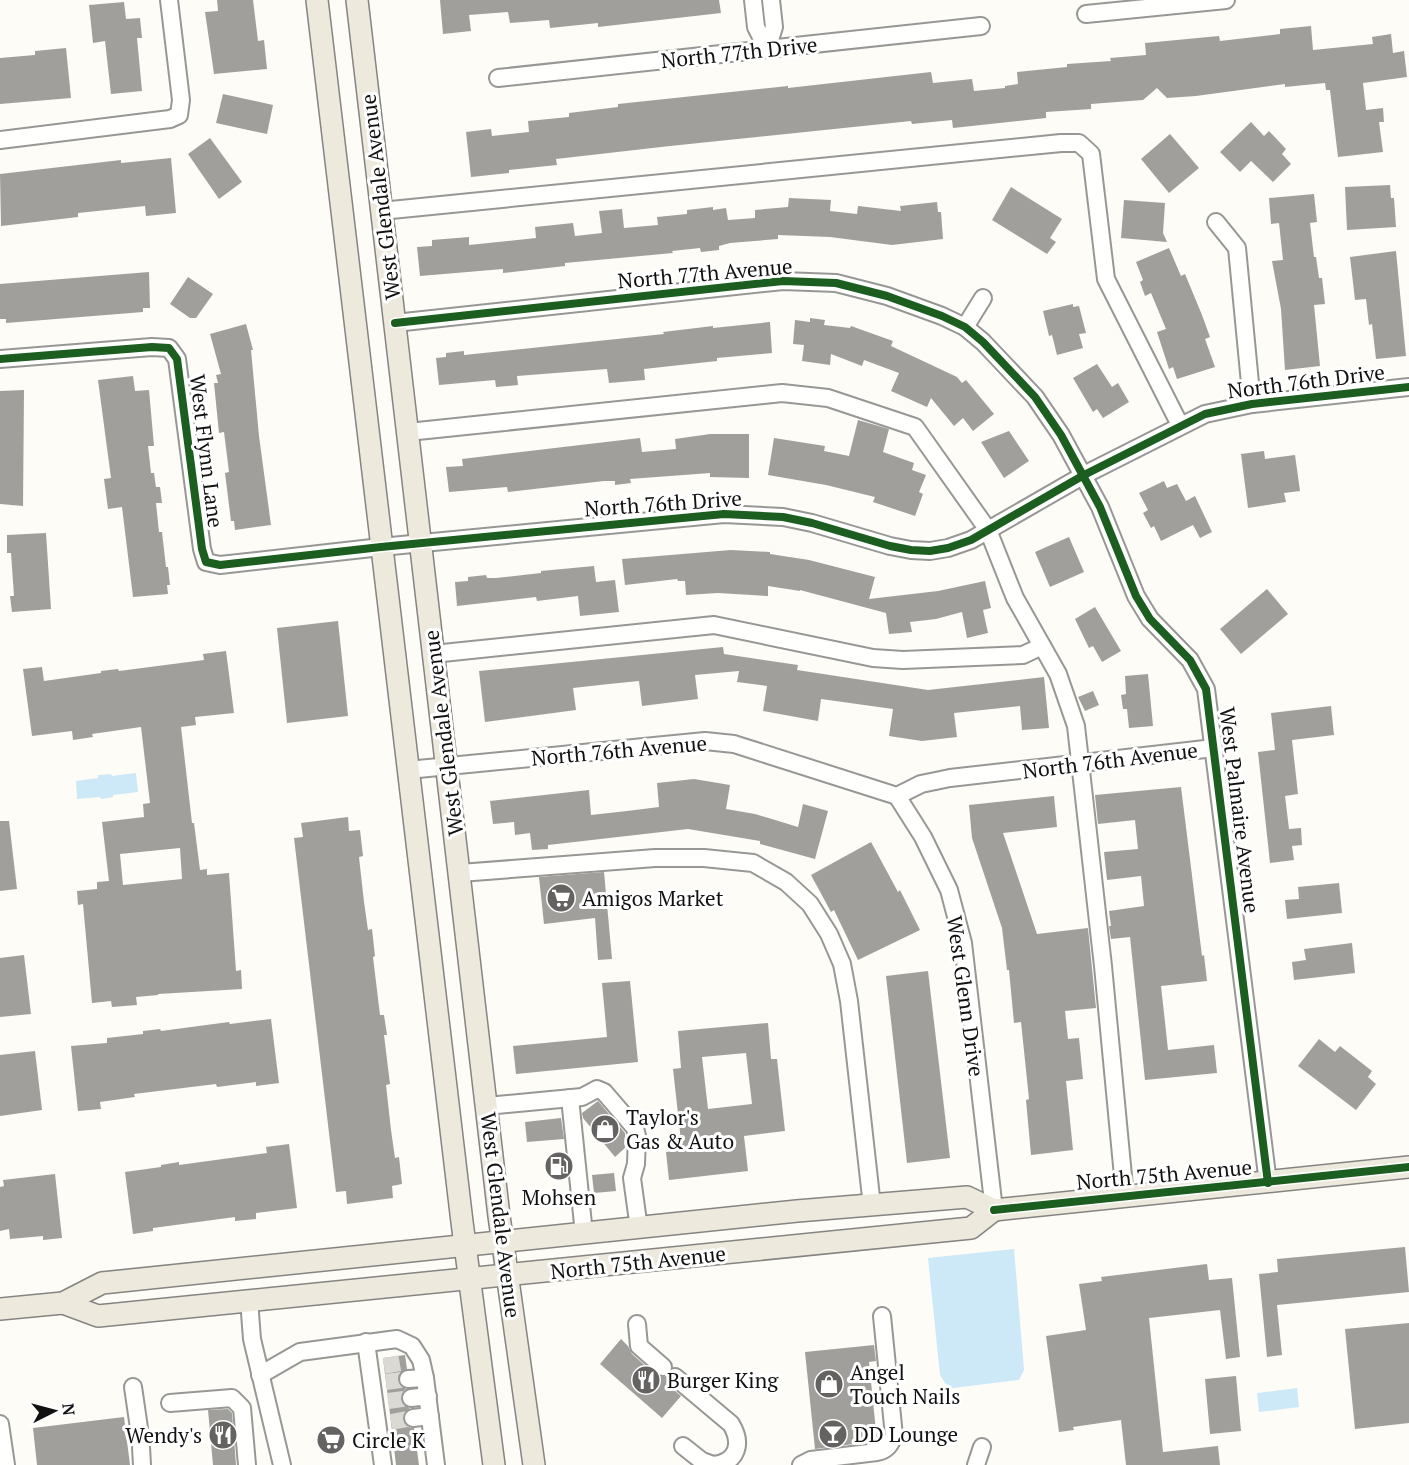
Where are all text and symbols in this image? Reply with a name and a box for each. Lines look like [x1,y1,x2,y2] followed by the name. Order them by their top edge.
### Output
[659,30,819,74] street label: North 77th Drive
[353,92,407,302] street label: West Glendale Avenue
[616,251,794,295] street label: North 77th Avenue
[1226,357,1386,405] street label: North 76th Drive
[184,373,230,529] street label: West Flynn Lane
[583,484,743,522] street label: North 76th Drive
[416,628,470,838] street label: West Glendale Avenue
[1213,705,1267,915] street label: West Palmaire Avenue
[530,728,708,772] street label: North 76th Avenue
[1021,735,1199,785] street label: North 76th Avenue
[545,882,577,914] supermarket icon: Amigos Market
[582,884,724,912] place label: Amigos Market
[941,914,991,1078] street label: West Glenn Drive
[626,1103,734,1155] place label: Taylor's Gas & Auto
[474,1110,528,1320] street label: West Glendale Avenue
[589,1113,621,1145] shop icon: Taylor's Gas & Auto
[543,1150,575,1182] fuel station icon: Mohsen
[1075,1152,1253,1196] street label: North 75th Avenue
[522,1183,597,1211] place label: Mohsen
[549,1239,727,1285] street label: North 75th Avenue
[850,1358,960,1410] place label: Angel Touch Nails
[630,1364,662,1396] restaurant icon: Burger King
[667,1366,779,1394] place label: Burger King
[813,1368,845,1400] shop icon: Angel Touch Nails
[24,1381,84,1441] north arrow
[57,1402,80,1417] text: N
[817,1418,849,1450] bar icon: DD Lounge
[207,1419,239,1451] restaurant icon: Wendy's
[854,1420,958,1448] place label: DD Lounge
[125,1421,202,1449] place label: Wendy's
[315,1424,347,1456] supermarket icon: Circle K
[352,1426,426,1454] place label: Circle K

